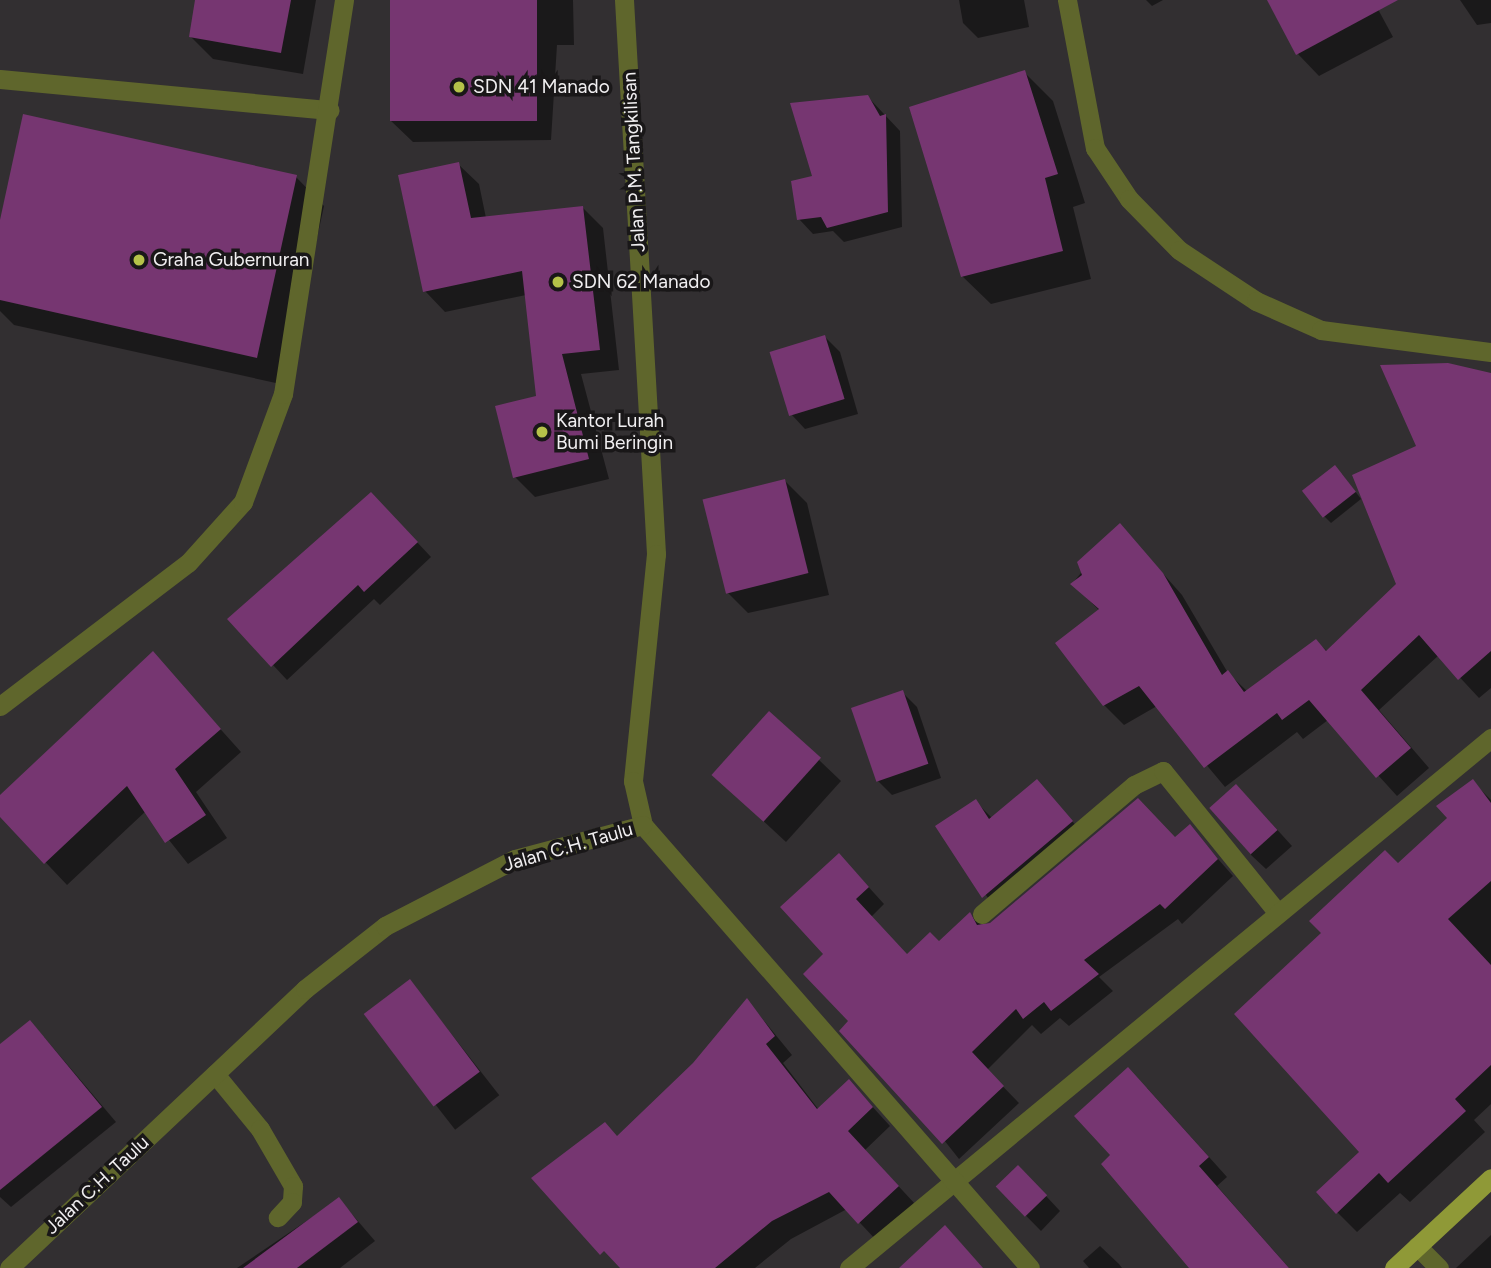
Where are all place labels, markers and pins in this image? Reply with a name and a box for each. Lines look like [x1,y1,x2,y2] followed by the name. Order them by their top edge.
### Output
[473,76,610,98] place label: SDN 41 Manado
[451,79,467,95] marker: SDN 41 Manado
[153,249,309,271] place label: Graha Gubernuran
[131,252,147,268] marker: Graha Gubernuran
[572,271,710,293] place label: SDN 62 Manado
[550,274,566,290] marker: SDN 62 Manado
[556,410,673,454] place label: Kantor Lurah Bumi Beringin
[534,424,550,440] marker: Kantor Lurah Bumi Beringin

